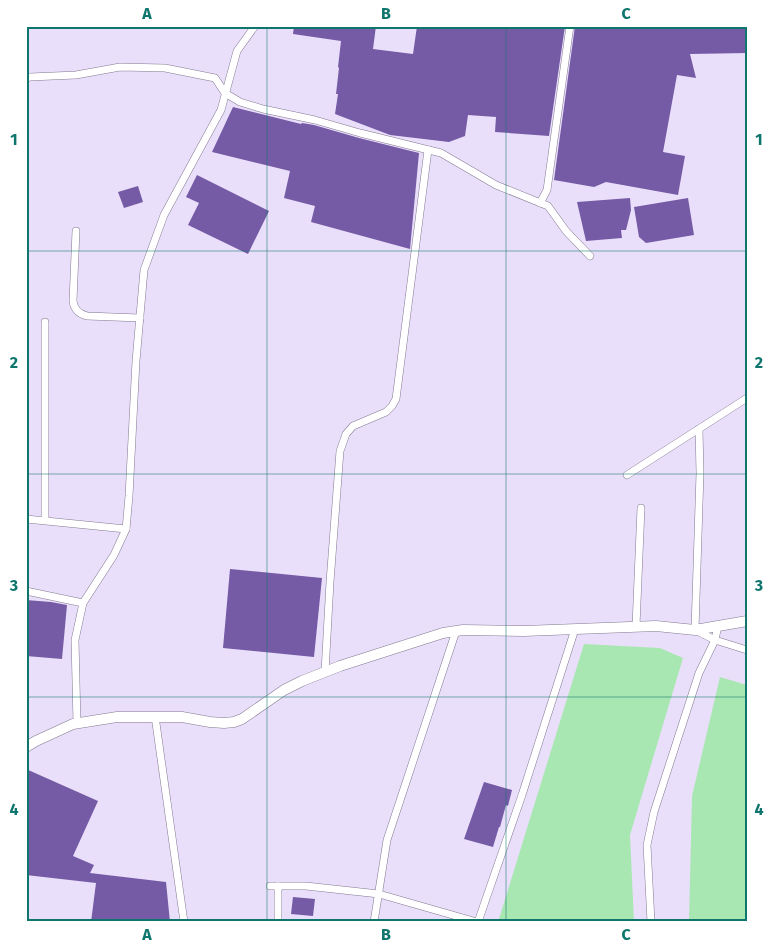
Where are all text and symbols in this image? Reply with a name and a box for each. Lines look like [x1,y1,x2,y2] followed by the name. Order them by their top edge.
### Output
[141,4,152,23] text: A
[381,4,391,23] text: B
[621,4,631,23] text: C
[10,130,18,149] text: 1
[755,130,763,149] text: 1
[10,353,18,372] text: 2
[755,353,763,372] text: 2
[9,576,18,595] text: 3
[754,576,763,595] text: 3
[9,800,19,819] text: 4
[754,800,764,819] text: 4
[141,925,152,944] text: A
[381,925,391,944] text: B
[621,925,631,944] text: C

